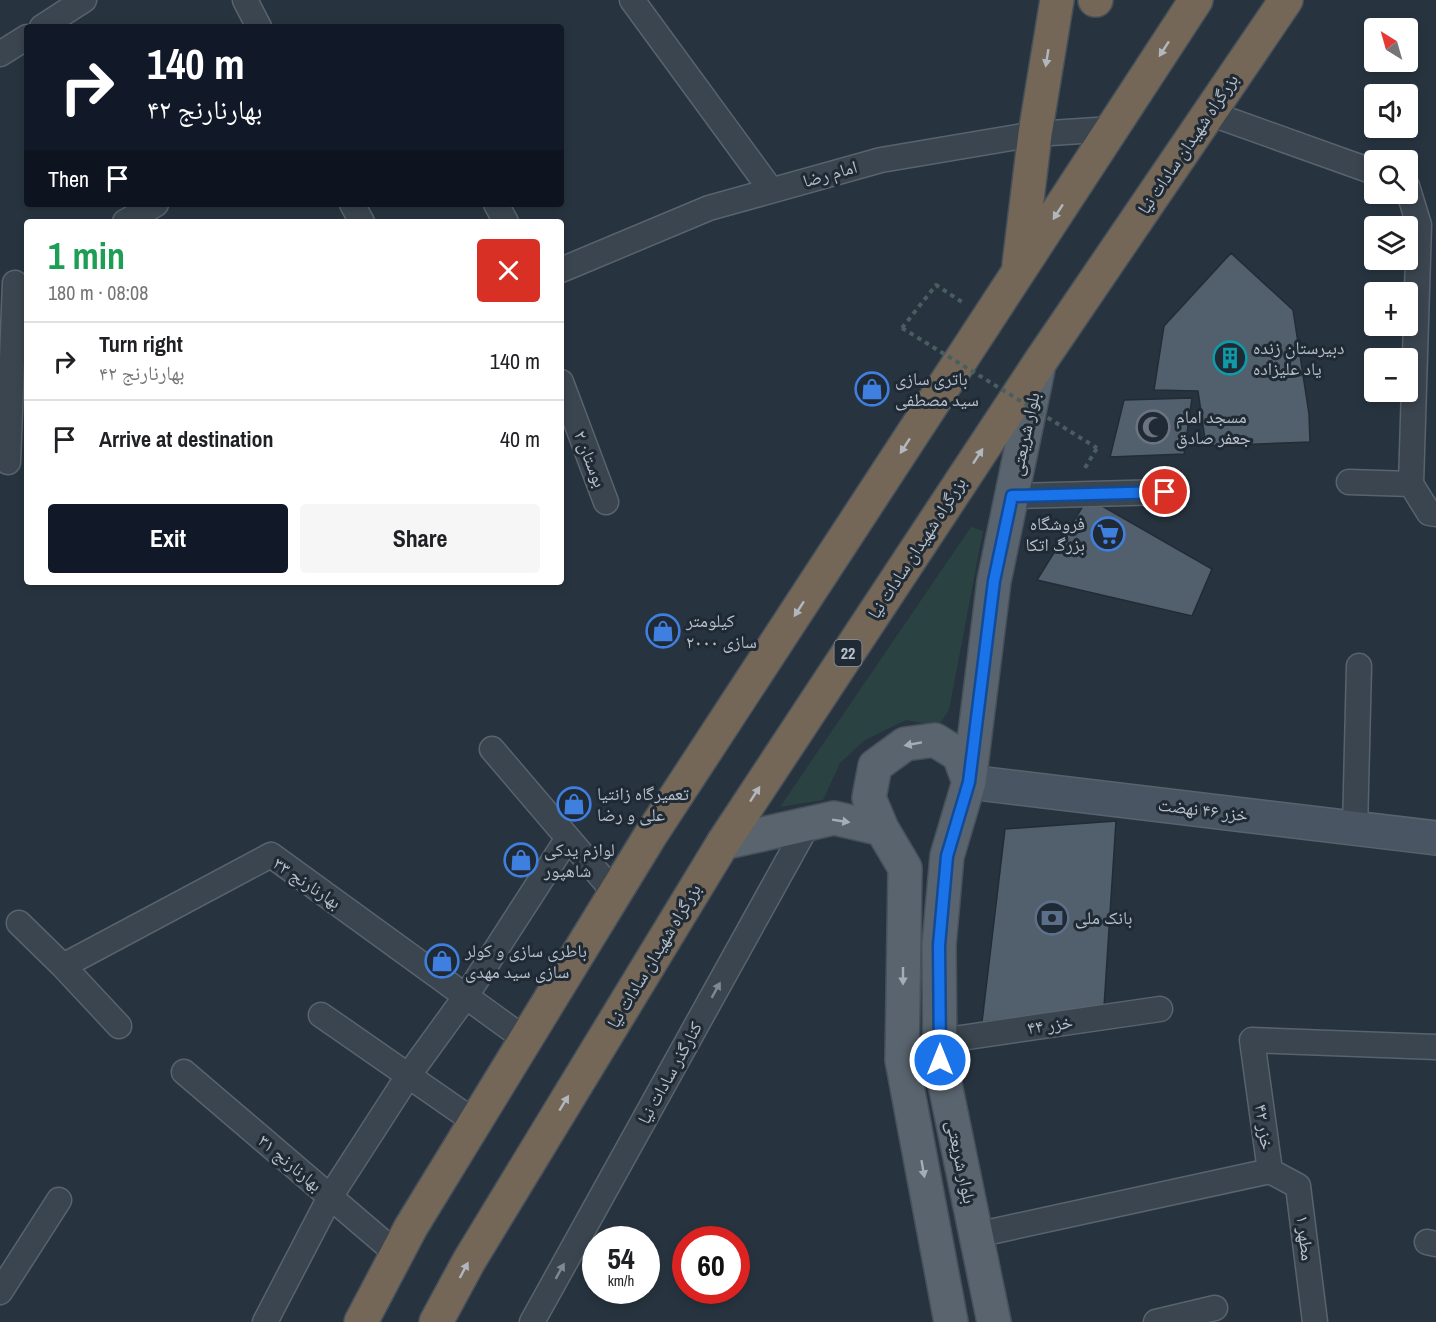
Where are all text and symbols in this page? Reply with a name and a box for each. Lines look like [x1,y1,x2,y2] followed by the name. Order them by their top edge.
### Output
[1364,18,1418,72] north arrow
[1364,18,1418,402] map controls
[147,36,245,92] text: 140 m
[1159,41,1170,57] one-way arrow
[48,48,126,126] icon: right
[1043,48,1052,67] one-way arrow
[1131,69,1244,219] street label: بزرگراه شهیدان سادات نیا
[1364,84,1418,138] button: sound
[147,91,262,127] text: بهارنارنج ۴۲
[1364,150,1418,204] button: search
[800,154,860,193] street label: امام رضا
[101,162,134,195] icon: arrive
[48,164,89,194] text: Then
[1052,204,1063,221] one-way arrow
[1364,216,1418,270] button: layers
[48,232,125,280] text: 1 min
[477,239,540,302] button: close
[48,279,148,306] text: 180 m · 08:08
[1364,282,1418,336] button: +
[99,329,183,359] text: Turn right
[1253,335,1344,381] place label: دبیرستان زنده یاد علیزاده
[1212,340,1248,376] building icon: دبیرستان زنده یاد علیزاده
[48,345,81,378] icon: right
[490,346,540,376] text: 140 m
[1364,348,1418,402] button: −
[99,359,185,386] text: بهارنارنج ۴۲
[895,366,979,412] place label: باتری سازی سید مصطفی
[854,371,890,407] shop icon: باتری سازی سید مصطفی
[1003,390,1046,478] street label: بلوار شریعتی
[1176,404,1251,450] place label: مسجد امام جعفر صادق
[1135,409,1171,445] mosque icon: مسجد امام جعفر صادق
[48,423,81,456] icon: arrive
[99,424,273,454] text: Arrive at destination
[500,424,540,454] text: 40 m
[568,427,613,491] street label: بوستان ۲
[900,438,911,454] one-way arrow
[972,448,983,464] one-way arrow
[1139,466,1190,517] pin
[861,472,972,623] street label: بزرگراه شهیدان سادات نیا
[1148,475,1181,508] icon: arrive
[48,504,288,573] button: Exit
[300,504,540,573] button: Share
[1025,511,1085,557] place label: فروشگاه بزرگ اتکا
[1090,516,1126,552] supermarket icon: فروشگاه بزرگ اتکا
[793,601,804,618] one-way arrow
[685,608,757,654] place label: کیلومتر سازی ۲۰۰۰
[645,613,681,649] shop icon: کیلومتر سازی ۲۰۰۰
[834,640,862,666] road number: 22
[903,739,922,748] one-way arrow
[597,781,689,827] place label: تعمیرگاه زانتیا علی و رضا
[556,786,592,822] shop icon: تعمیرگاه زانتیا علی و رضا
[749,786,760,802] one-way arrow
[1157,792,1250,827] street label: خزر ۴۶ نهضت
[832,816,851,825] one-way arrow
[543,837,615,883] place label: لوازم یدکی شاهپور
[503,842,539,878] shop icon: لوازم یدکی شاهپور
[268,851,346,914] street label: بهارنارنج ۳۳
[601,879,707,1033] street label: بزرگراه شهیدان سادات نیا
[1034,900,1070,936] bank icon: بانک ملی
[1075,905,1133,930] place label: بانک ملی
[464,938,587,984] place label: باطری سازی و کولر سازی سید مهدی
[424,943,460,979] shop icon: باطری سازی و کولر سازی سید مهدی
[898,966,908,985] one-way arrow
[711,981,721,998] one-way arrow
[1025,1009,1074,1040] street label: خزر ۴۴
[631,1017,708,1128] street label: کنارگذر سادات نیا
[908,1028,972,1092] position arrow
[559,1095,570,1111] one-way arrow
[1249,1102,1280,1151] street label: خزر ۴۲
[940,1118,983,1206] street label: بلوار شریعتی
[253,1128,328,1197] street label: بهارنارنج ۳۱
[918,1160,927,1179] one-way arrow
[1290,1214,1321,1262] street label: مطهر ۱
[672,1226,750,1304] speed limit sign: 60
[607,1238,635,1278] text: 54
[459,1262,469,1279] one-way arrow
[555,1262,565,1279] one-way arrow
[608,1270,634,1291] text: km/h

